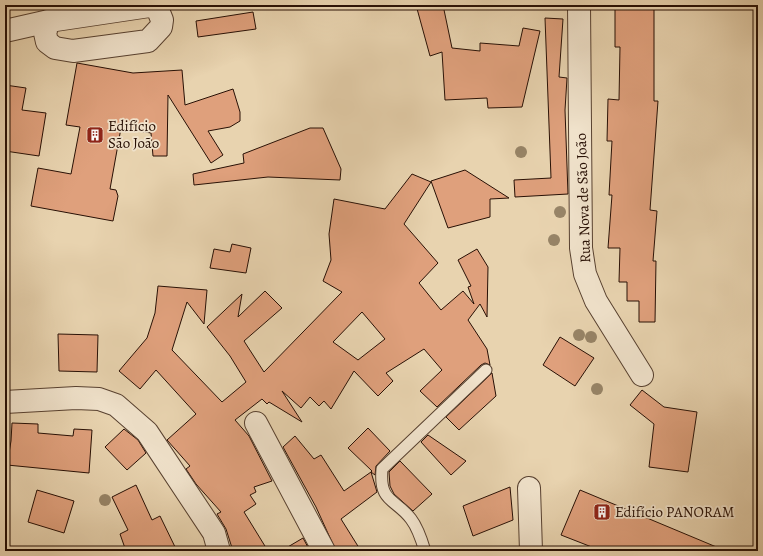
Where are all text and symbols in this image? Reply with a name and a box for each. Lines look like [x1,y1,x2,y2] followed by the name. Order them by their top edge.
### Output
[108,116,159,153] place label: Edifício São João
[85,125,105,145] building icon: Edifício São João
[571,133,595,263] street label: Rua Nova de São João
[592,502,612,522] building icon: Edifício PANORAM
[615,502,734,522] place label: Edifício PANORAM

